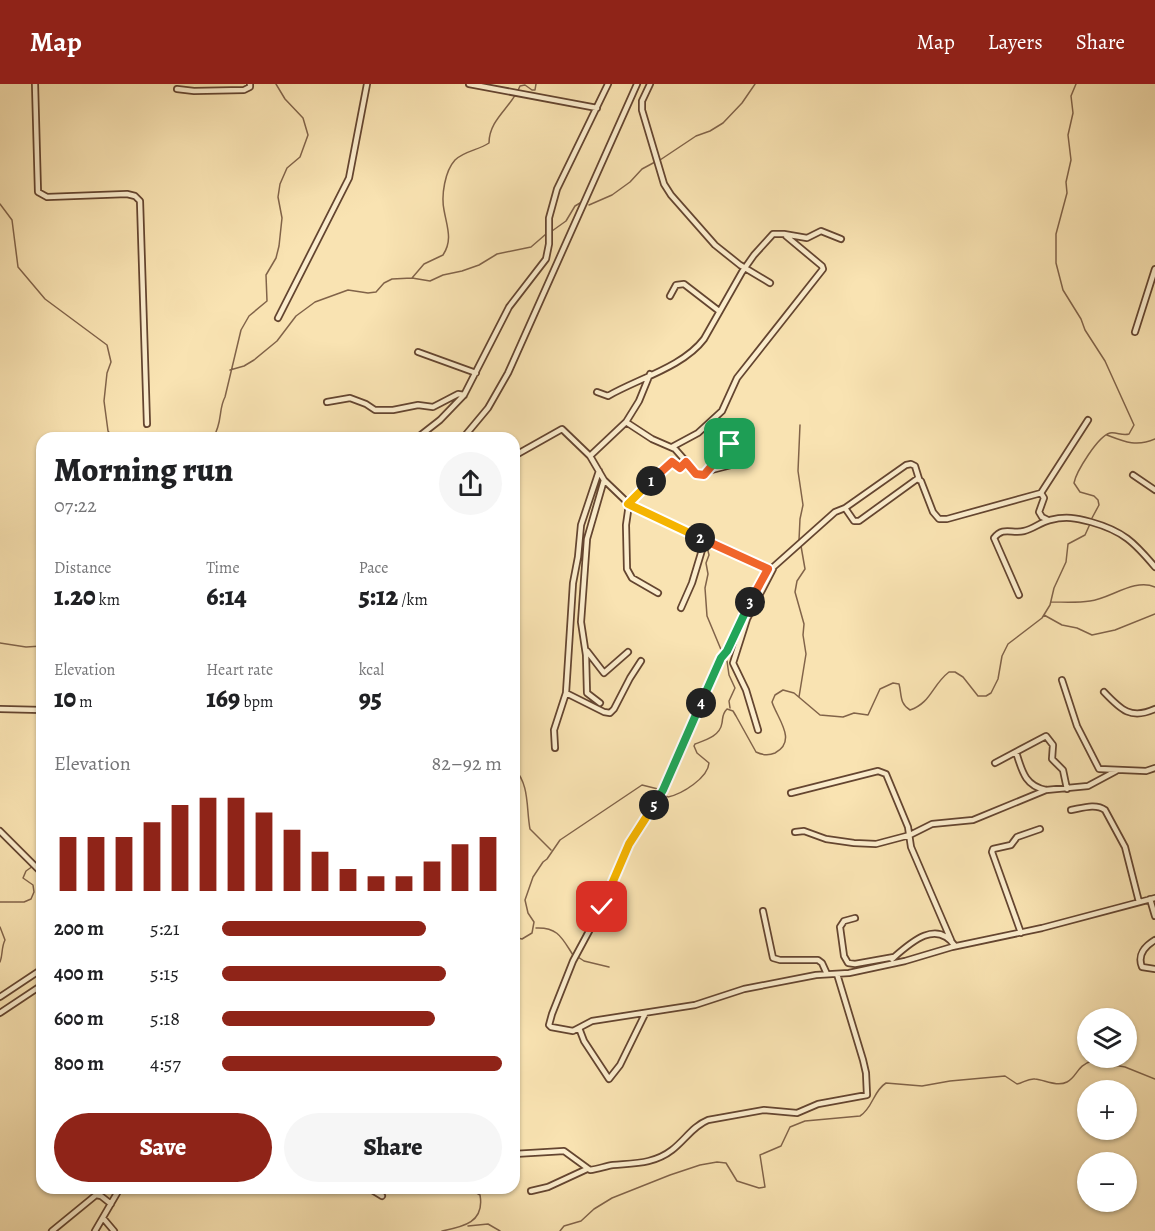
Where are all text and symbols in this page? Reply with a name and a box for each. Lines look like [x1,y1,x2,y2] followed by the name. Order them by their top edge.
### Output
[30,23,82,61] text: Map
[916,28,955,56] text: Map
[988,28,1043,56] text: Layers
[1076,28,1125,56] text: Share
[704,418,755,469] pin
[713,427,746,460] icon: arrive
[54,447,233,492] text: Morning run
[439,452,502,515] button: share
[636,466,666,496] pin: 1
[648,470,654,492] text: 1
[54,492,97,519] text: 07:22
[685,523,715,553] pin: 2
[696,527,704,549] text: 2
[54,557,111,579] text: Distance
[206,557,240,579] text: Time
[359,557,388,579] text: Pace
[54,579,96,614] text: 1.20
[206,579,247,614] text: 6:14
[359,579,398,614] text: 5:12
[735,587,765,617] pin: 3
[96,589,120,611] text: km
[398,589,428,611] text: /km
[747,591,753,613] text: 3
[54,659,115,681] text: Elevation
[206,659,273,681] text: Heart rate
[359,659,384,681] text: kcal
[54,681,76,716] text: 10
[206,681,240,716] text: 169
[359,681,382,716] text: 95
[686,688,716,718] pin: 4
[76,691,93,713] text: m
[240,691,273,713] text: bpm
[697,692,705,714] text: 4
[54,750,131,777] text: Elevation
[431,750,502,777] text: 82–92 m
[639,790,669,820] pin: 5
[651,794,657,816] text: 5
[576,881,627,932] pin
[585,890,618,923] icon: check
[54,915,104,942] text: 200 m
[150,915,180,942] text: 5:21
[54,960,104,987] text: 400 m
[150,960,179,987] text: 5:15
[54,1005,104,1032] text: 600 m
[150,1005,180,1032] text: 5:18
[1077,1008,1137,1212] map controls
[1077,1008,1137,1068] button: layers
[54,1050,104,1077] text: 800 m
[150,1050,181,1077] text: 4:57
[1077,1080,1137,1140] button: +
[54,1113,272,1182] button: Save
[284,1113,502,1182] button: Share
[1077,1152,1137,1212] button: −

